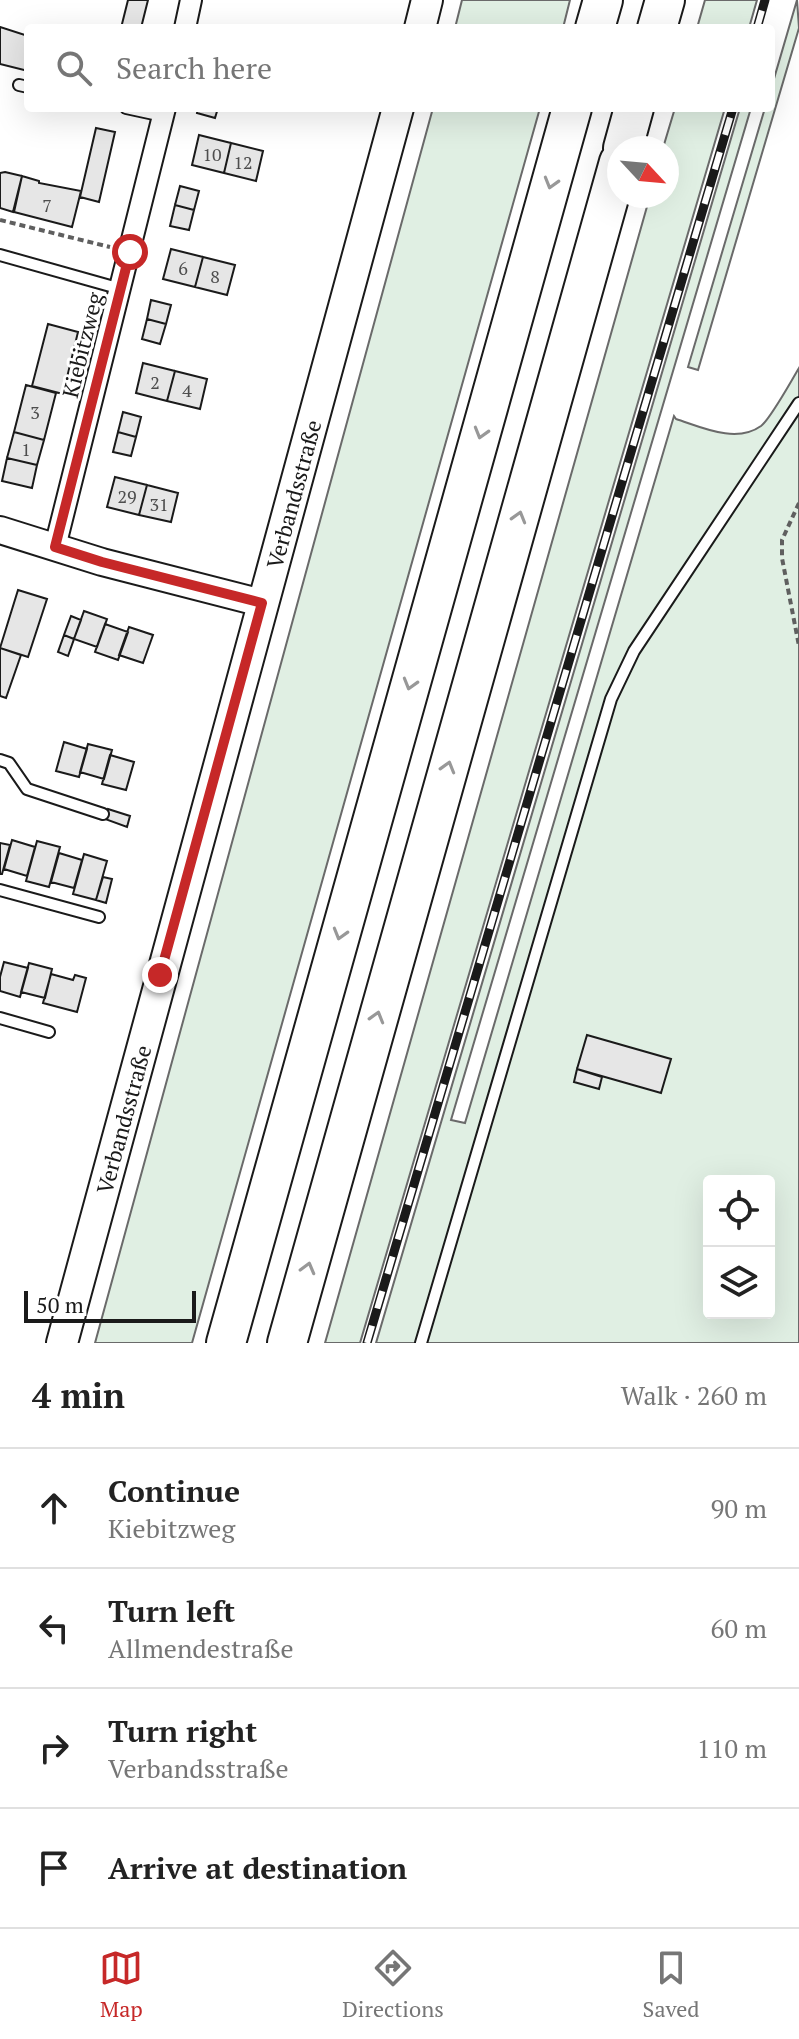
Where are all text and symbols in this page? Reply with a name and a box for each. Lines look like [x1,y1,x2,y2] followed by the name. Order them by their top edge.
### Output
[24,24,775,112] search box
[52,46,96,90] icon: search
[116,48,272,88] text: Search here
[607,136,679,208] north arrow
[202,142,222,166] house number: 10
[233,150,253,174] house number: 12
[544,176,560,190] one-way arrow
[42,193,52,217] house number: 7
[112,234,148,270] route start
[178,256,188,280] house number: 6
[210,264,220,288] house number: 8
[55,289,109,401] street label: Kiebitzweg
[150,370,160,394] house number: 2
[182,378,192,402] house number: 4
[30,400,40,424] house number: 3
[259,416,327,571] street label: Verbandsstraße
[473,426,490,440] one-way arrow
[21,437,31,461] house number: 1
[117,484,137,508] house number: 29
[149,492,169,516] house number: 31
[509,510,526,524] one-way arrow
[403,676,420,690] one-way arrow
[439,761,455,774] one-way arrow
[333,927,349,941] one-way arrow
[142,957,178,993] route end
[368,1011,384,1025] one-way arrow
[89,1042,157,1197] street label: Verbandsstraße
[703,1175,775,1319] map controls
[703,1175,775,1247] button: locate
[703,1247,775,1319] button: layers
[298,1261,315,1275] one-way arrow
[24,1287,196,1323] scale bar
[36,1290,84,1319] text: 50 m
[32,1373,125,1418] text: 4 min
[621,1378,767,1412] text: Walk · 260 m
[108,1471,240,1511] text: Continue
[32,1486,76,1530] icon: ahead
[711,1491,767,1525] text: 90 m
[108,1511,235,1545] text: Kiebitzweg
[108,1591,235,1631] text: Turn left
[32,1606,76,1650] icon: left
[711,1611,767,1645] text: 60 m
[108,1631,294,1665] text: Allmendestraße
[108,1711,257,1751] text: Turn right
[32,1726,76,1770] icon: right
[697,1731,767,1765] text: 110 m
[108,1751,289,1785] text: Verbandsstraße
[32,1846,76,1890] icon: arrive
[108,1848,407,1888] text: Arrive at destination
[99,1946,143,2023] tab: Map
[342,1946,444,2023] tab: Directions
[643,1946,700,2023] tab: Saved

